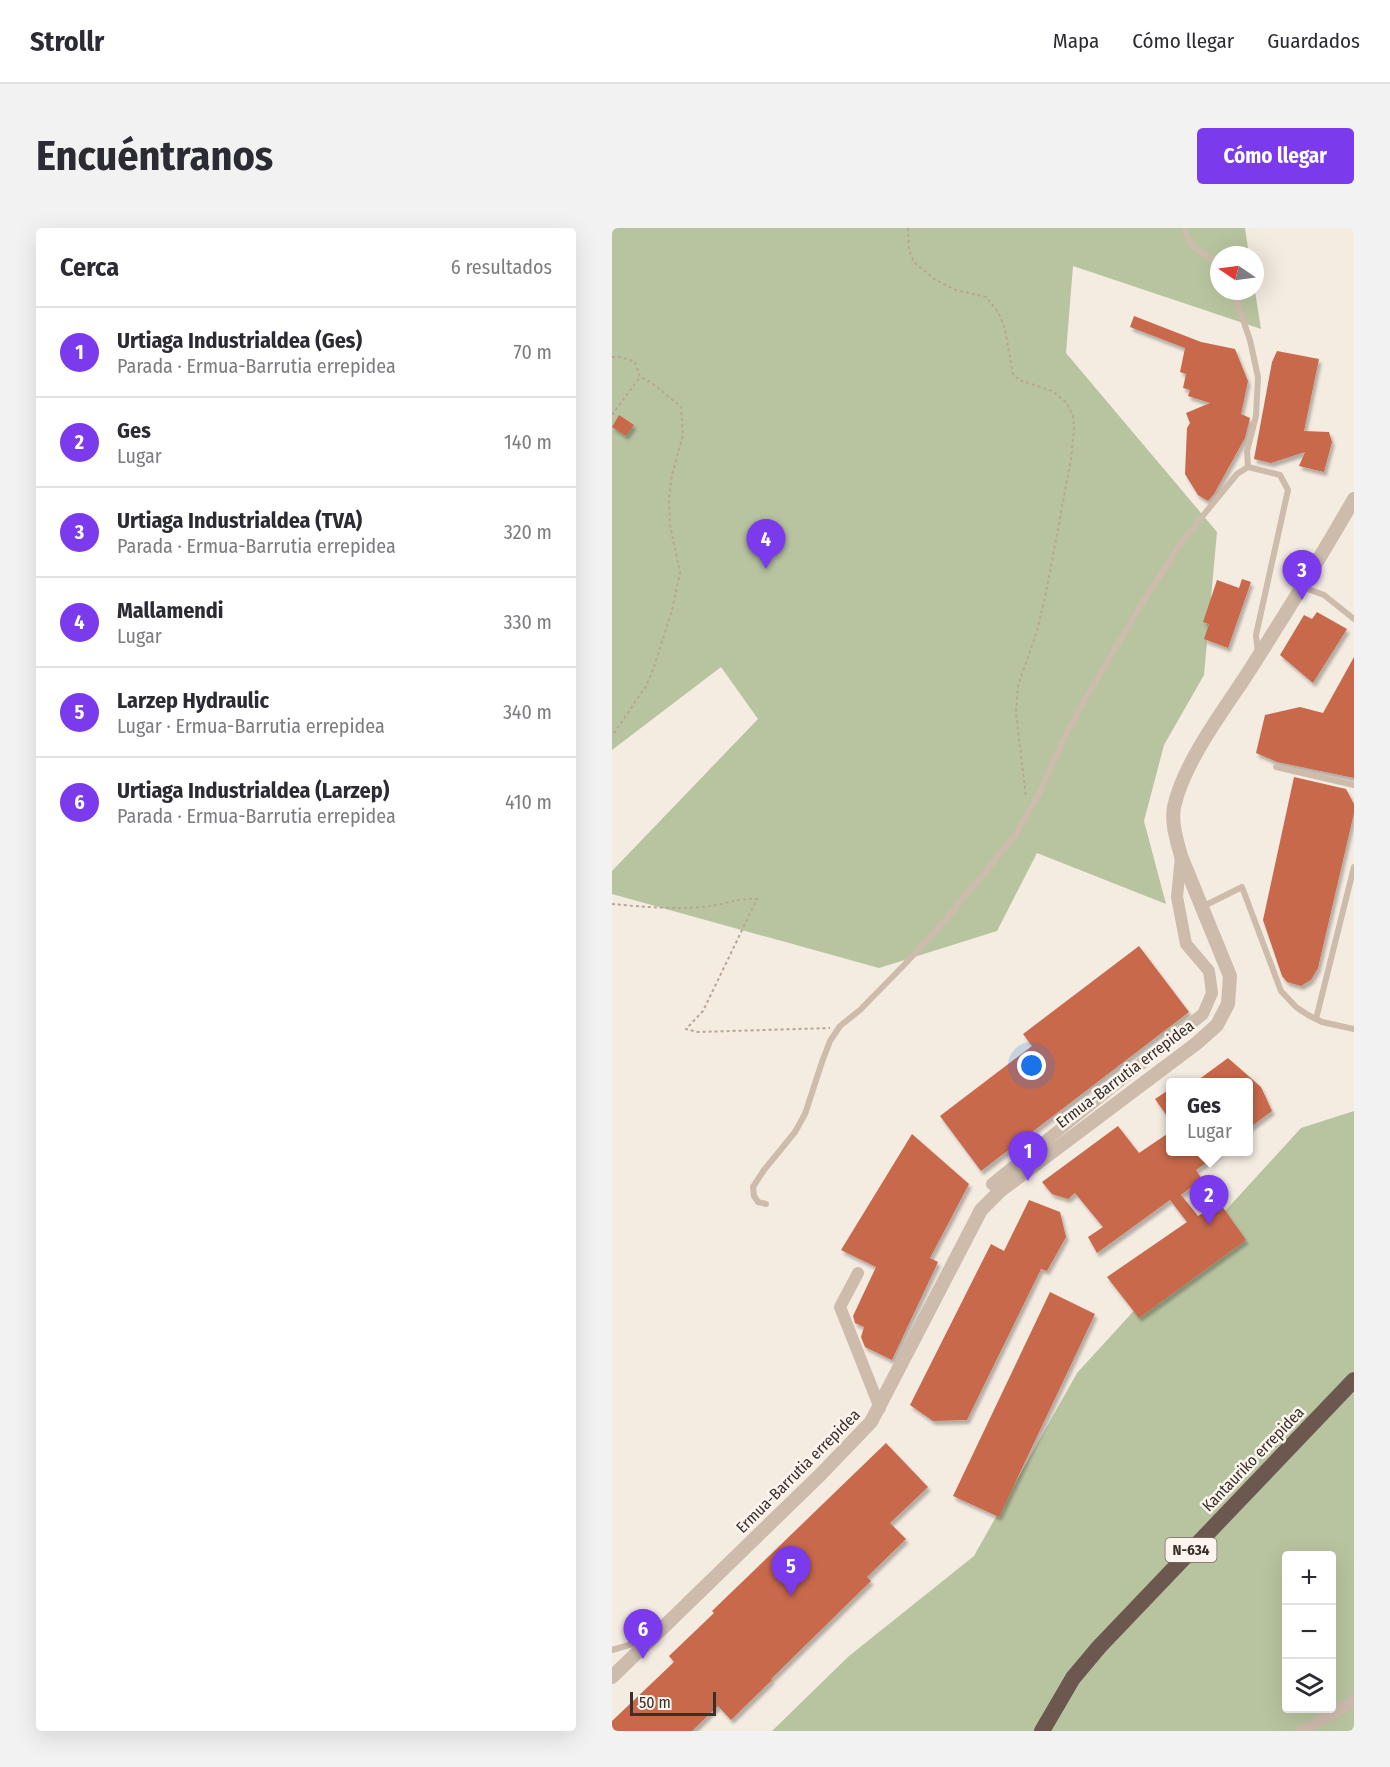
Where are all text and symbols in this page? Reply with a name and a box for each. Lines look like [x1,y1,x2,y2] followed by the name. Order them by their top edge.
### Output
[30,25,104,58] text: Strollr
[1053,28,1099,54] text: Mapa
[1132,28,1234,54] text: Cómo llegar
[1267,28,1360,54] text: Guardados
[1197,128,1354,184] button: Cómo llegar
[36,131,273,181] text: Encuéntranos
[1210,246,1264,300] north arrow
[60,252,119,283] text: Cerca
[451,255,552,279] text: 6 resultados
[117,327,362,354] text: Urtiaga Industrialdea (Ges)
[75,340,84,364] text: 1
[514,340,552,364] text: 70 m
[117,354,396,378] text: Parada · Ermua-Barrutia errepidea
[117,417,151,444] text: Ges
[75,430,84,454] text: 2
[504,430,552,454] text: 140 m
[117,444,162,468] text: Lugar
[117,507,362,534] text: Urtiaga Industrialdea (TVA)
[75,520,84,544] text: 3
[504,520,552,544] text: 320 m
[746,520,786,569] pin: 4
[117,534,396,558] text: Parada · Ermua-Barrutia errepidea
[1282,550,1322,600] pin: 3
[117,597,224,624] text: Mallamendi
[74,610,85,634] text: 4
[503,610,552,634] text: 330 m
[117,624,162,648] text: Lugar
[117,687,269,714] text: Larzep Hydraulic
[75,700,84,724] text: 5
[503,700,552,724] text: 340 m
[117,714,385,738] text: Lugar · Ermua-Barrutia errepidea
[117,777,389,804] text: Urtiaga Industrialdea (Larzep)
[74,790,85,814] text: 6
[505,790,552,814] text: 410 m
[117,804,396,828] text: Parada · Ermua-Barrutia errepidea
[1052,1016,1198,1132] street label: Ermua-Barrutia errepidea
[1017,1051,1046,1080] your location
[1166,1078,1253,1156] popup
[1187,1092,1221,1119] text: Ges
[1187,1119,1232,1143] text: Lugar
[1008,1132,1048,1181] pin: 1
[1190,1176,1228,1225] pin: 2
[1198,1403,1308,1515] street label: Kantauriko errepidea
[732,1405,864,1537] street label: Ermua-Barrutia errepidea
[1166,1538,1216,1562] road number: N-634
[772,1546,810,1596] pin: 5
[1282,1551,1336,1713] map controls
[1282,1551,1336,1605] button: +
[1282,1605,1336,1659] button: −
[624,1610,663,1659] pin: 6
[1282,1659,1336,1713] button: layers
[630,1689,716,1716] scale bar
[639,1693,671,1712] text: 50 m

